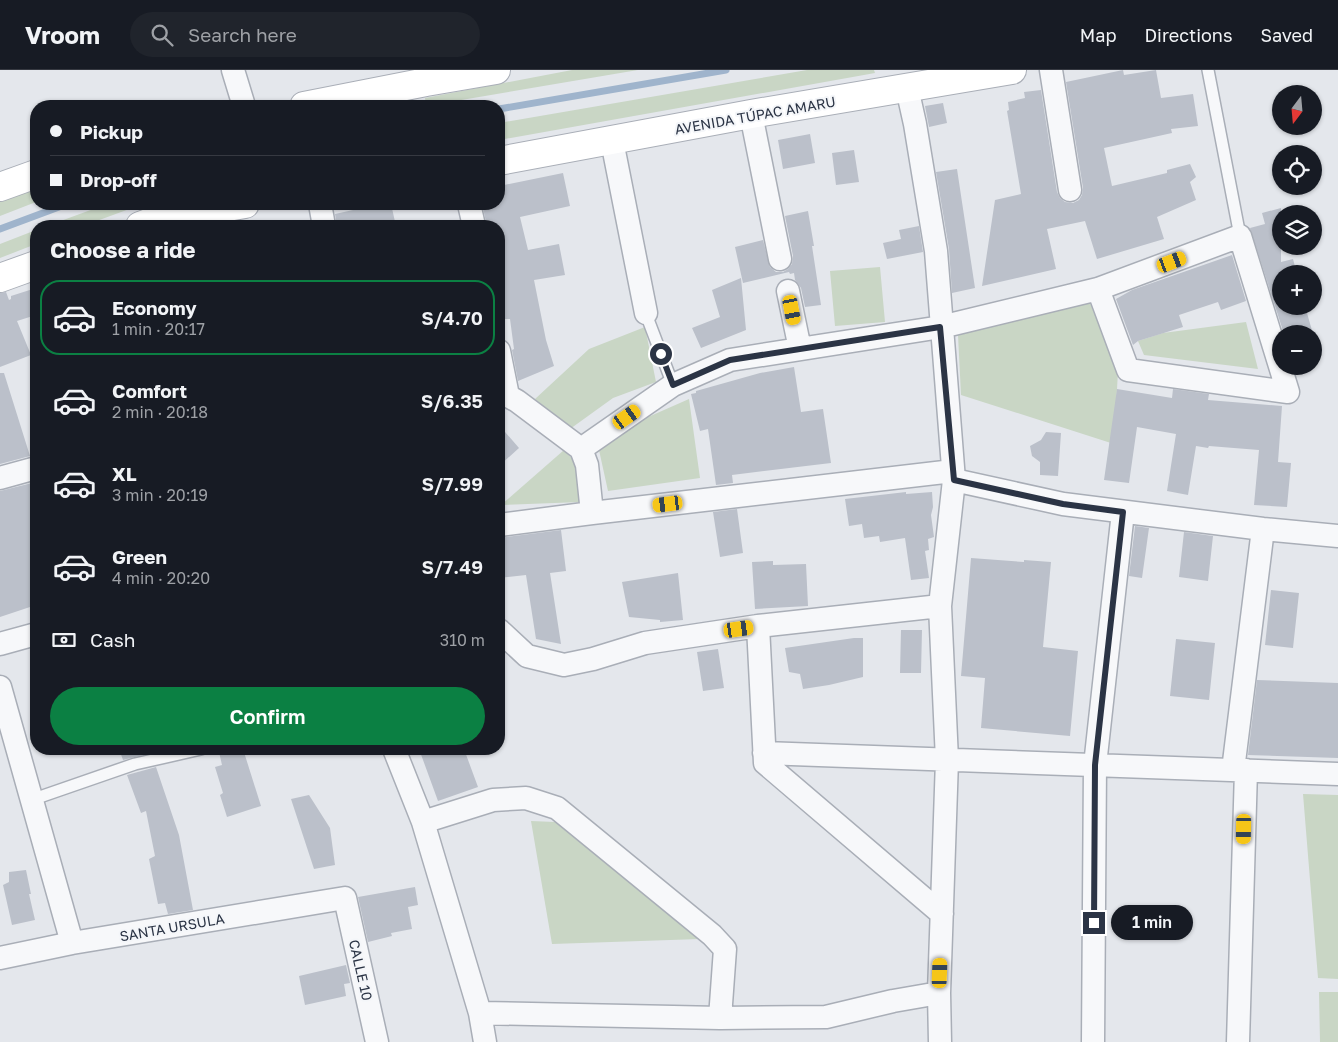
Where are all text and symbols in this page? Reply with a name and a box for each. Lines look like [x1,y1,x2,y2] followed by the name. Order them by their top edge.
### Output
[130,12,480,57] search box
[25,20,100,49] text: Vroom
[148,21,176,49] icon: search
[188,23,297,46] text: Search here
[1080,24,1116,46] text: Map
[1144,24,1232,46] text: Directions
[1260,24,1313,46] text: Saved
[1272,85,1322,135] north arrow
[1272,85,1322,375] map controls
[673,92,837,138] street label: AVENIDA TÚPAC AMARU
[80,120,143,143] text: Pickup
[1272,145,1322,195] button: locate
[80,168,157,191] text: Drop-off
[1272,205,1322,255] button: layers
[50,236,196,263] text: Choose a ride
[1155,250,1188,274] car
[1272,265,1322,315] button: +
[781,294,802,326] car
[52,295,97,340] icon: car
[112,296,197,319] text: Economy
[421,306,483,329] text: S/4.70
[112,319,205,339] text: 1 min · 20:17
[1272,325,1322,375] button: −
[650,343,672,365] route start
[52,378,97,423] icon: car
[112,379,187,402] text: Comfort
[421,389,483,412] text: S/6.35
[112,402,208,422] text: 2 min · 20:18
[610,402,643,432] car
[52,461,97,506] icon: car
[112,462,137,485] text: XL
[421,472,483,495] text: S/7.99
[112,485,208,505] text: 3 min · 20:19
[652,495,683,513] car
[52,544,97,589] icon: car
[112,545,167,568] text: Green
[421,555,483,578] text: S/7.49
[112,568,210,588] text: 4 min · 20:20
[723,619,754,639] car
[50,626,78,654] icon: cash
[90,628,135,651] text: Cash
[440,630,485,650] text: 310 m
[50,687,485,745] button: Confirm
[1236,814,1251,844] car
[1112,906,1194,940] callout: 1 min
[118,909,226,945] street label: SANTA URSULA
[1083,912,1105,934] route end
[1132,912,1172,932] text: 1 min
[346,938,376,1002] street label: CALLE 10
[931,958,948,988] car

